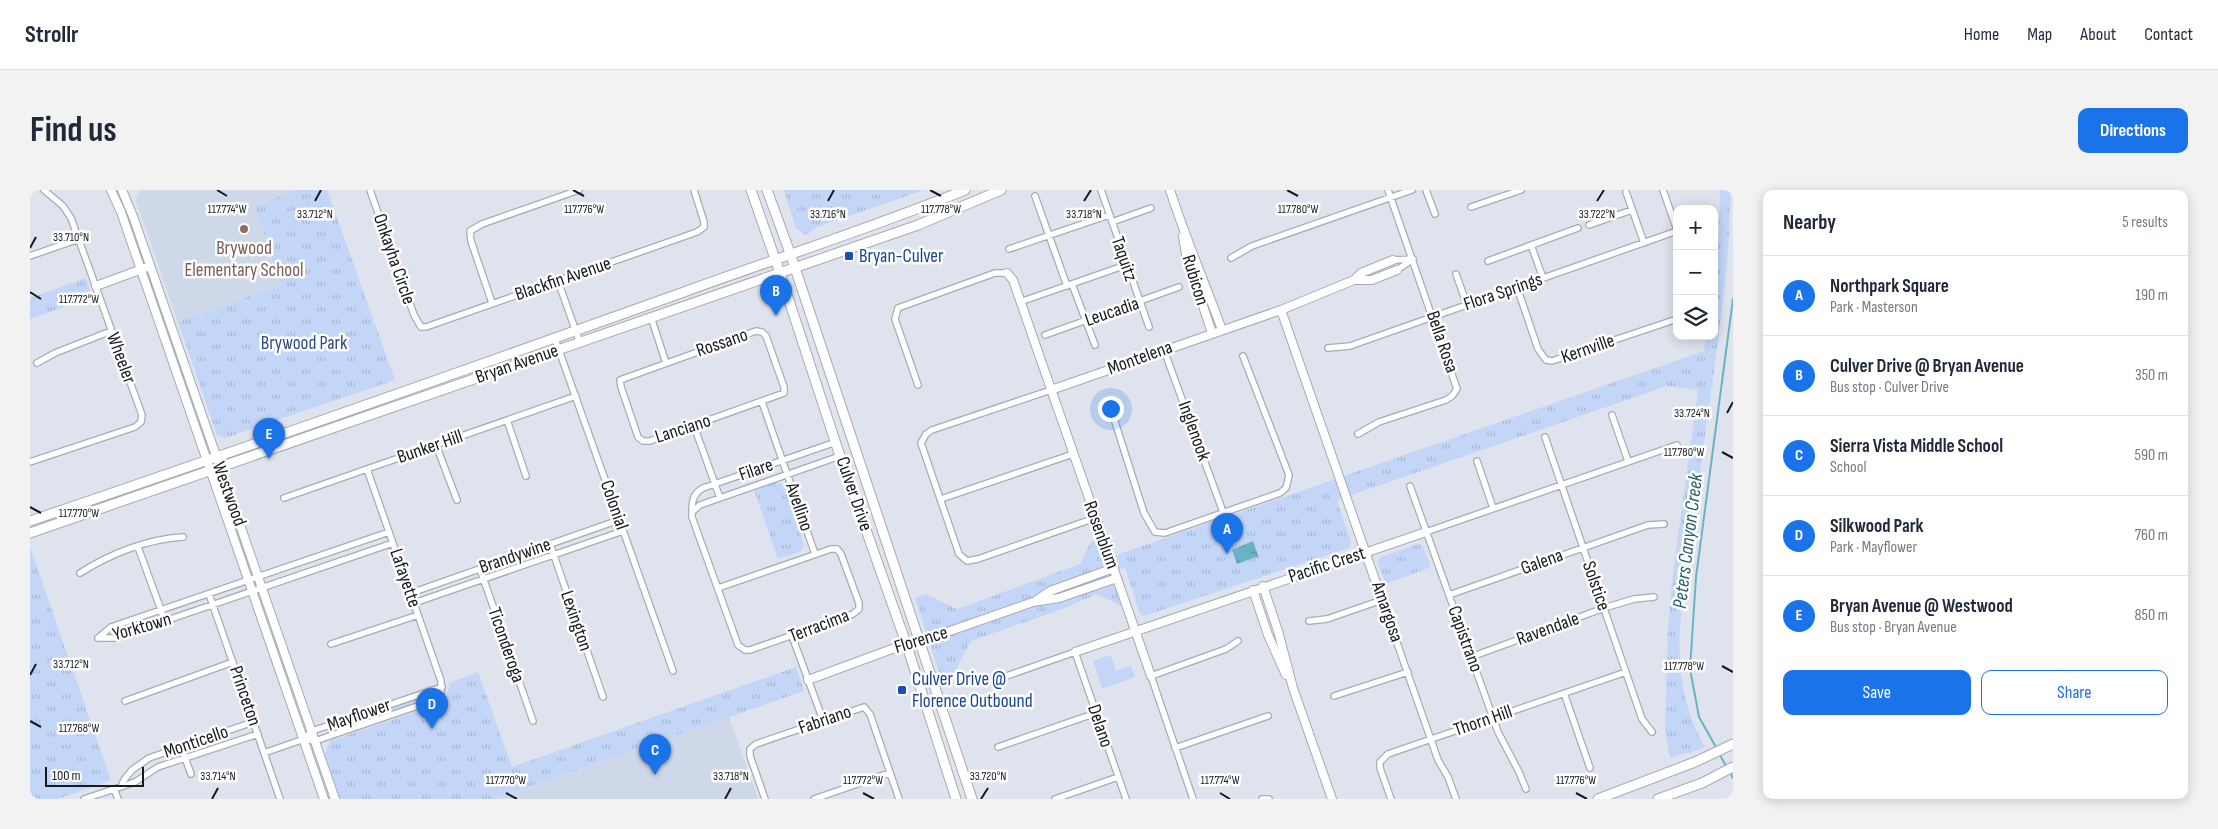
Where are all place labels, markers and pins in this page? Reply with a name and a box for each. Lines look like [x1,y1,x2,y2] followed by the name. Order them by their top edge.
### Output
[238,223,250,235] marker: Brywood Elementary School
[184,237,304,282] place label: Brywood Elementary School
[859,245,944,268] place label: Bryan-Culver
[843,250,855,262] marker: Bryan-Culver
[760,275,792,316] pin: B
[253,418,285,459] pin: E
[1211,513,1243,554] pin: A
[912,668,1033,713] place label: Culver Drive @ Florence Outbound
[896,684,908,696] marker: Culver Drive @ Florence Outbound
[416,688,448,729] pin: D
[639,734,671,775] pin: C

